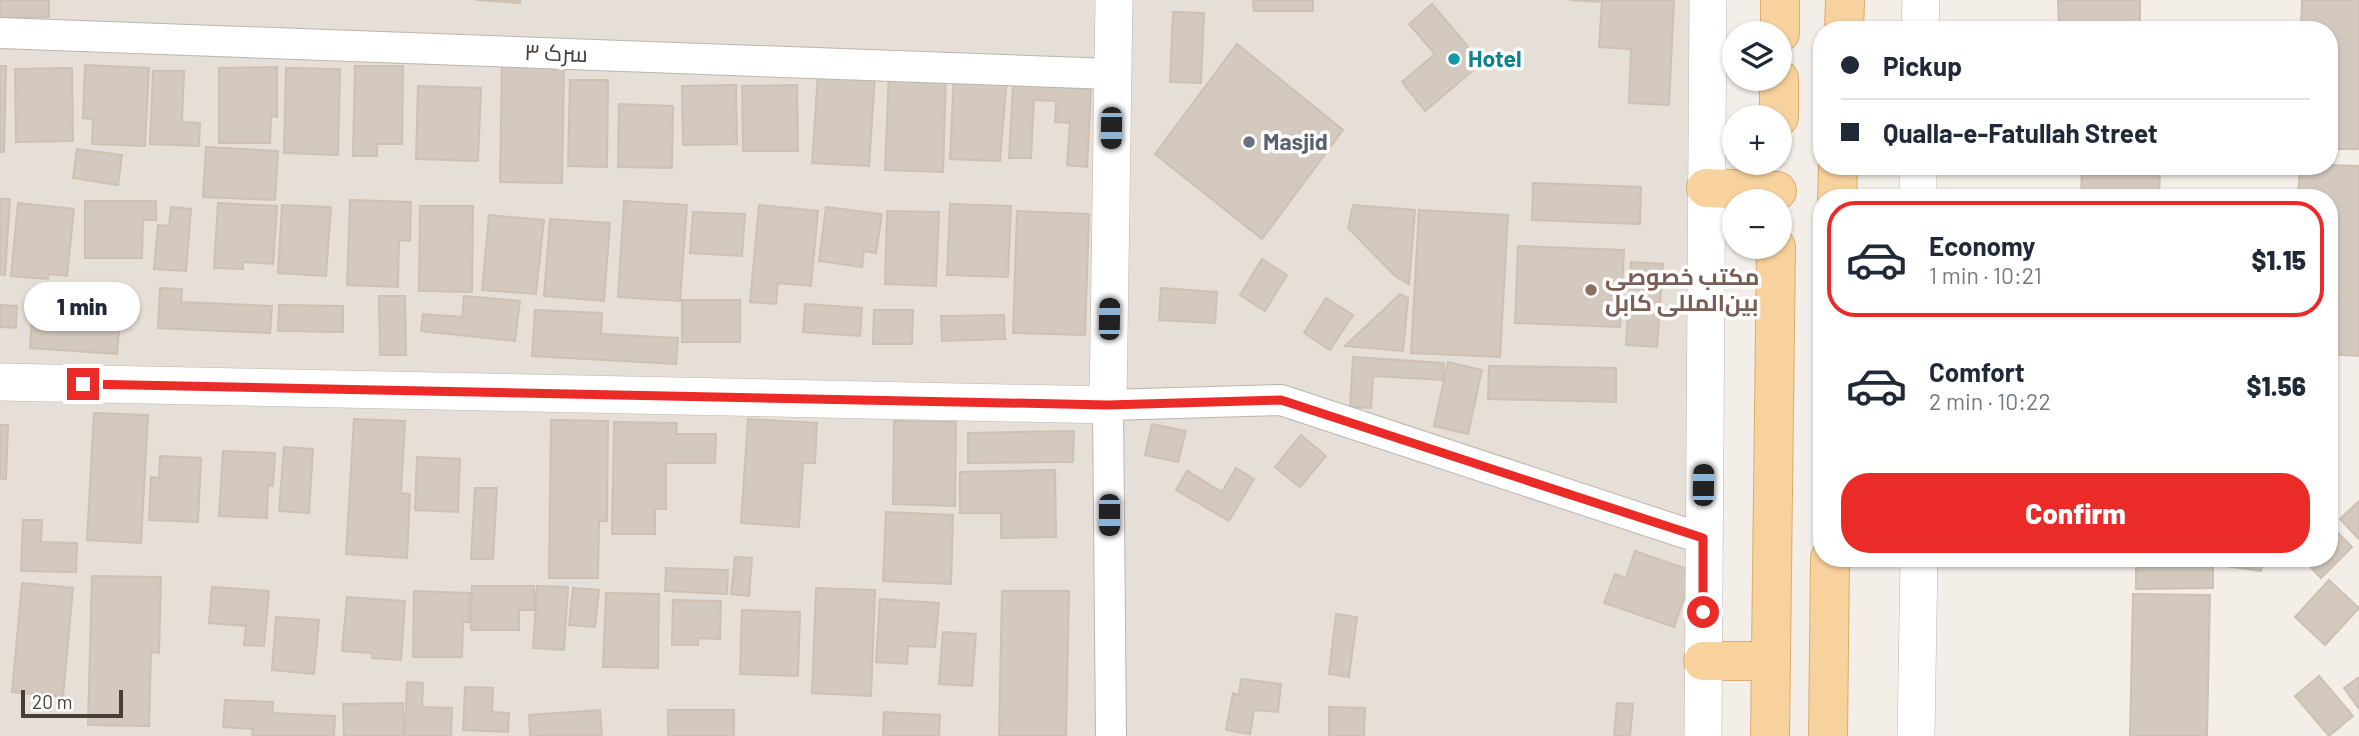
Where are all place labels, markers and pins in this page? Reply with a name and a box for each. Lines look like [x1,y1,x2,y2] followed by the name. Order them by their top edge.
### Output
[1468,44,1522,72] place label: Hotel
[1446,51,1462,67] marker: Hotel
[1263,127,1328,155] place label: Masjid
[1241,134,1257,150] marker: Masjid
[1605,262,1759,317] place label: مکتب خصوصی بین‌المللی کابل
[1583,282,1599,298] marker: مکتب خصوصی بین‌المللی کابل

